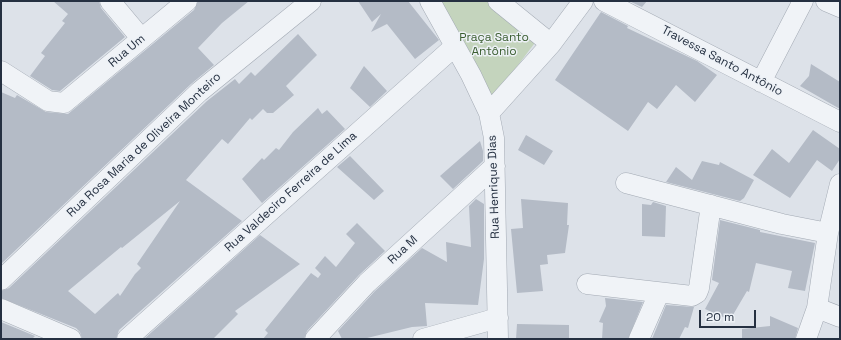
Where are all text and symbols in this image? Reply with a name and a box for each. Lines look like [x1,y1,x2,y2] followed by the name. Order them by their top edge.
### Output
[659,23,785,99] street label: Travessa Santo Antônio
[459,31,529,59] park label: Praça Santo Antônio
[106,32,148,70] street label: Rua Um
[64,70,224,220] street label: Rua Rosa Maria de Oliveira Monteiro
[222,129,360,255] street label: Rua Valdeciro Ferreira de Lima
[485,135,503,239] street label: Rua Henrique Dias
[385,233,421,267] street label: Rua M
[701,302,758,328] scale bar
[706,309,734,325] text: 20 m

